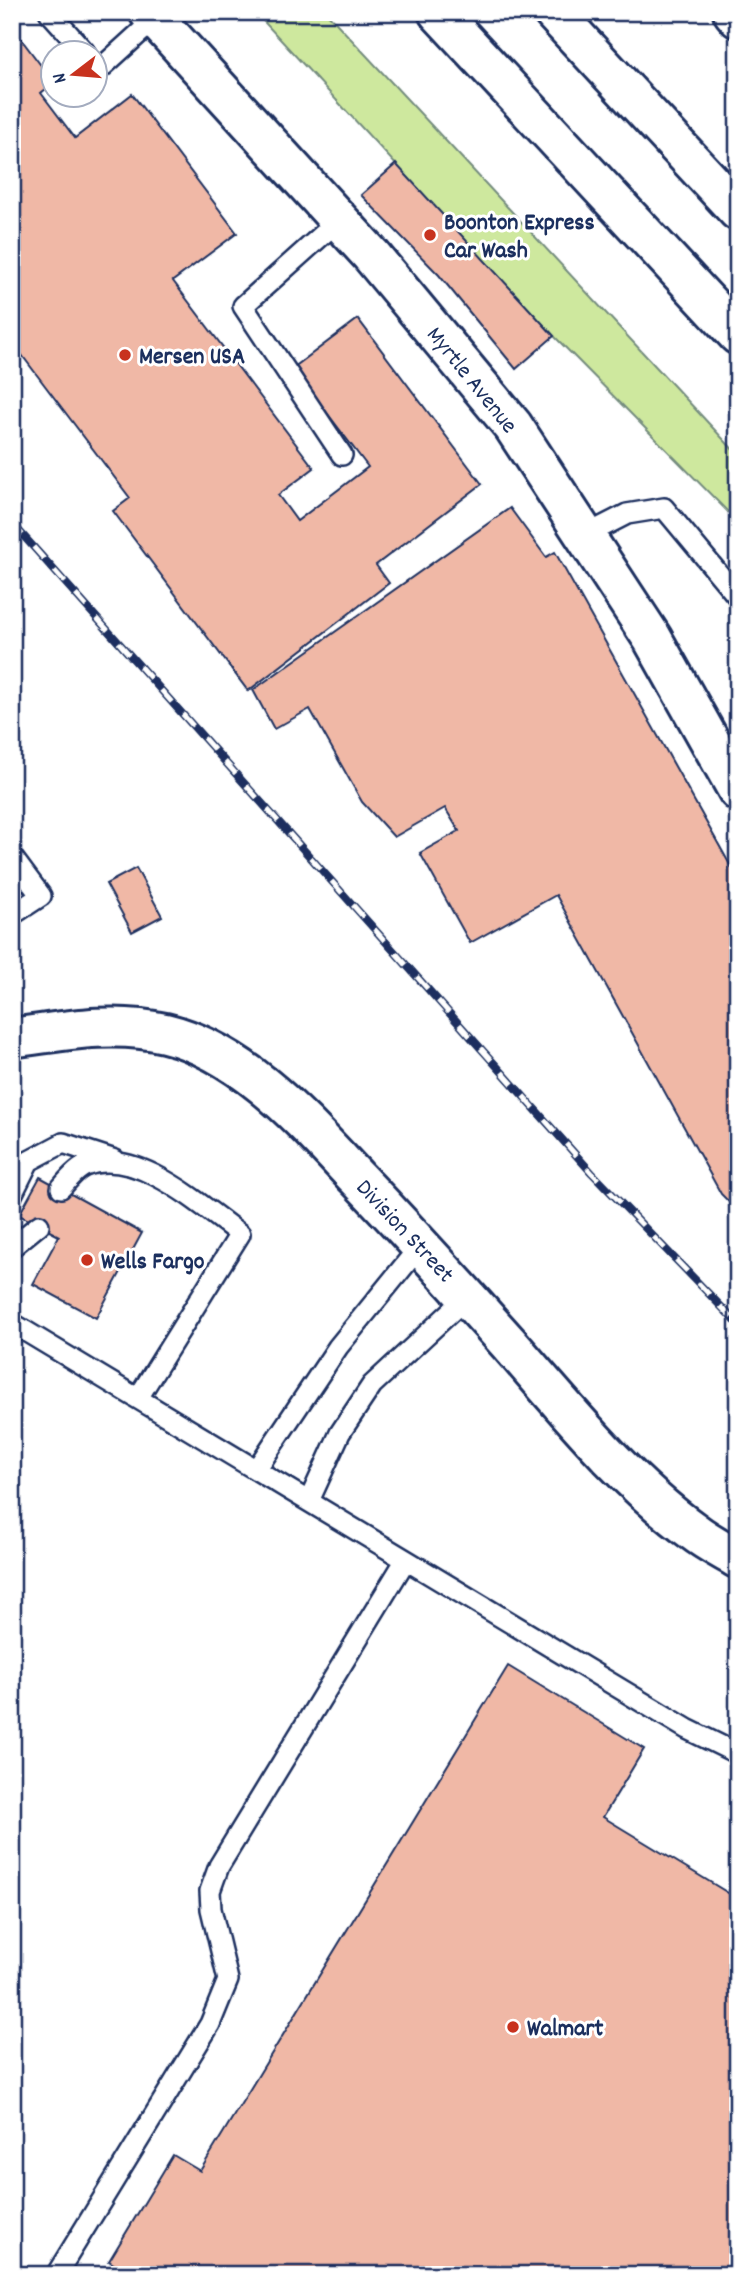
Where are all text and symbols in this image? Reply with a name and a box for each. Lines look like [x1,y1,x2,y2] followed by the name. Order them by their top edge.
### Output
[38,38,108,108] north arrow
[47,69,75,86] text: N
[444,207,594,269] place label: Boonton Express Car Wash
[422,227,438,243] marker: Boonton Express Car Wash
[417,320,524,442] street label: Myrtle Avenue
[139,341,245,375] place label: Mersen USA
[117,347,133,363] marker: Mersen USA
[347,1172,461,1292] street label: Division Street
[101,1246,205,1280] place label: Wells Fargo
[79,1252,95,1268] marker: Wells Fargo
[527,2013,603,2047] place label: Walmart
[505,2019,521,2035] marker: Walmart

